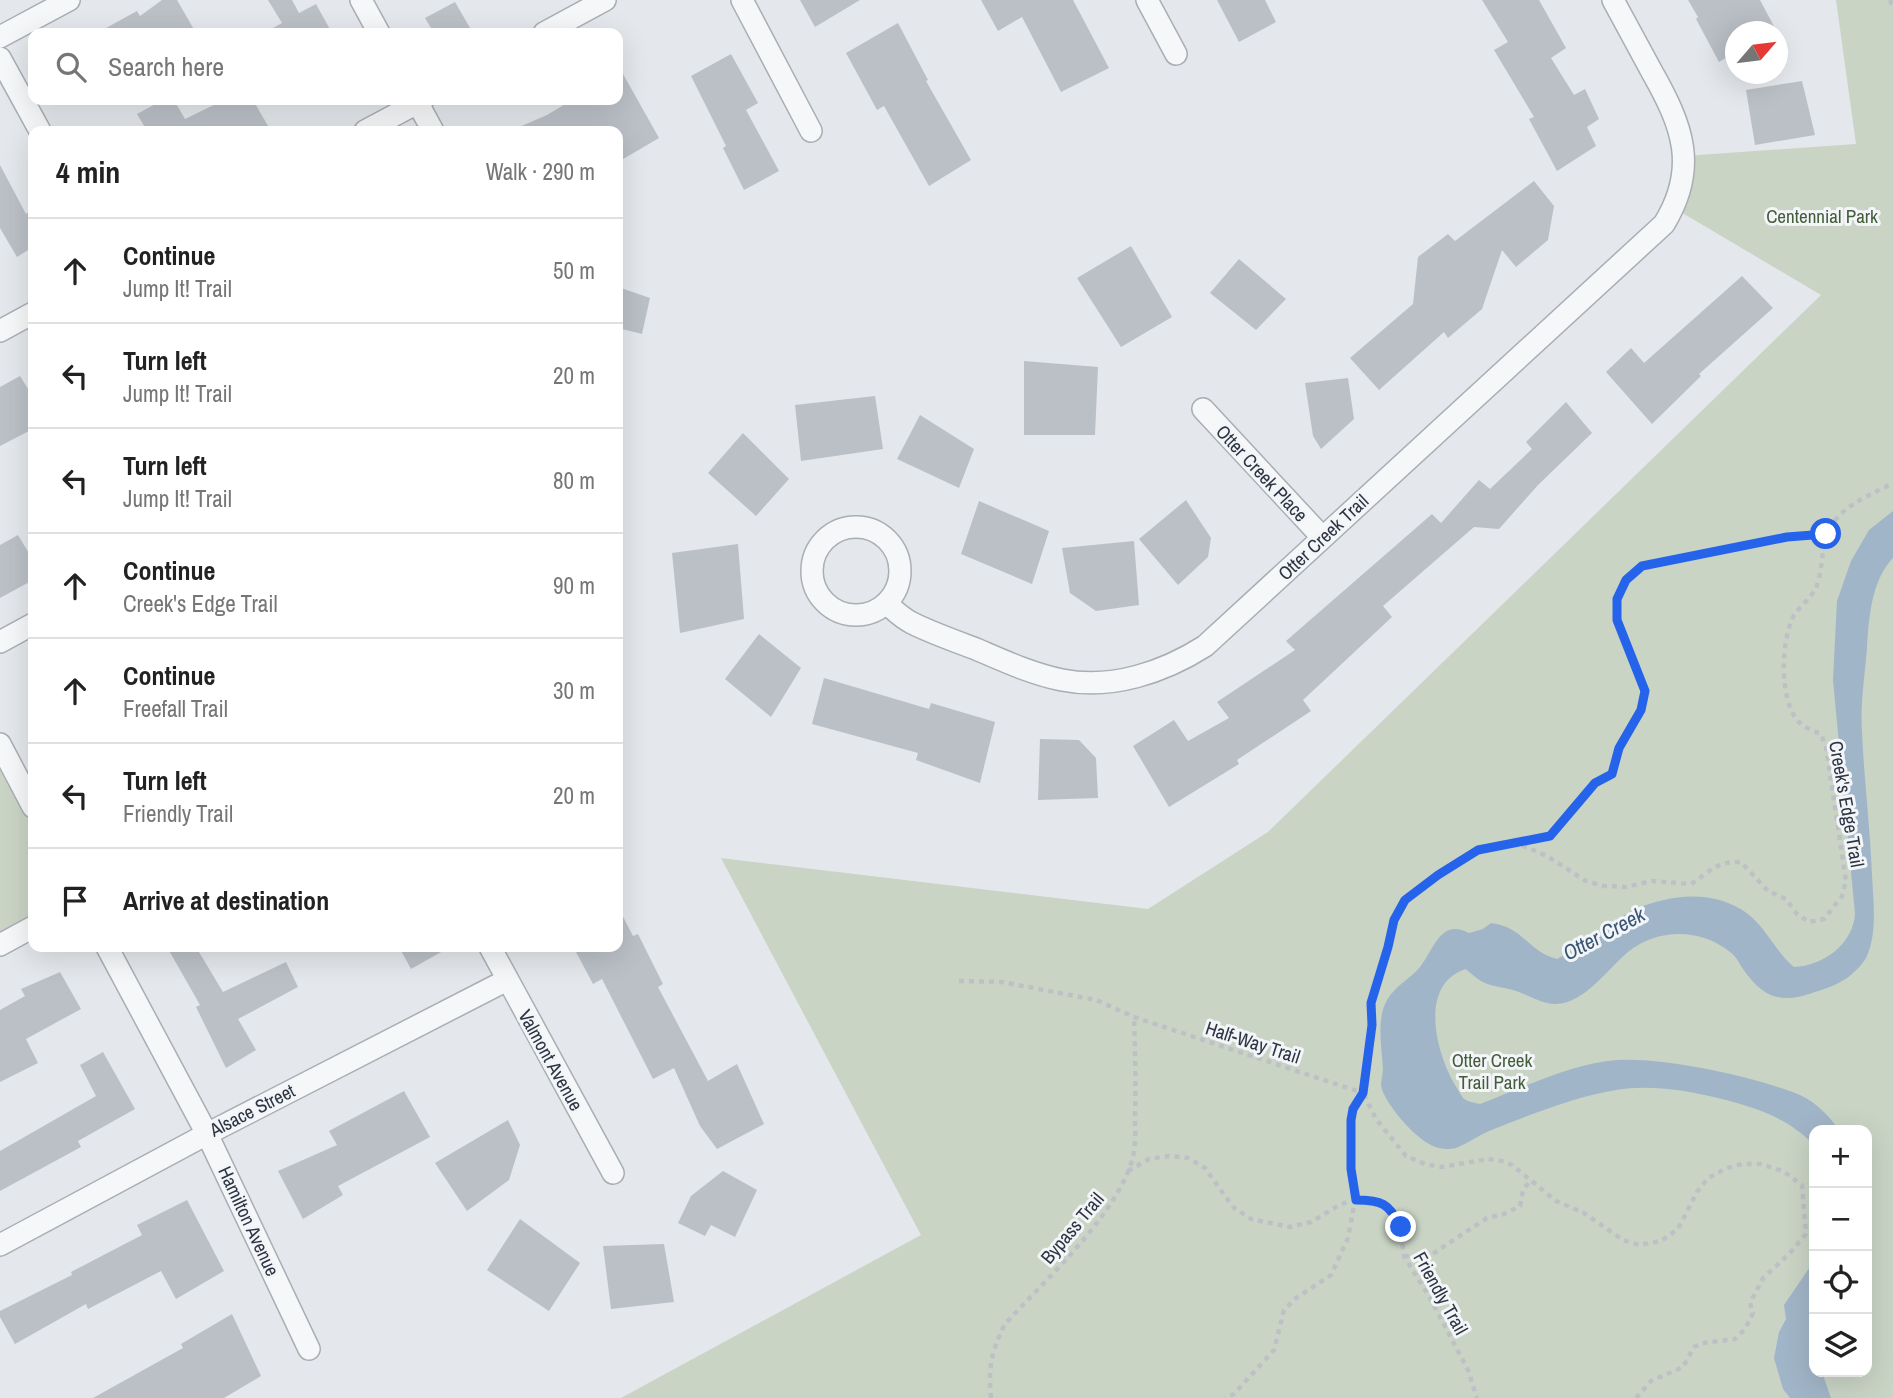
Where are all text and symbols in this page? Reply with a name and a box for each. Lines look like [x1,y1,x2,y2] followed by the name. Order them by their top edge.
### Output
[1725,21,1788,84] north arrow
[28,28,623,105] search box
[52,48,90,86] icon: search
[108,49,224,84] text: Search here
[56,152,120,192] text: 4 min
[486,156,595,187] text: Walk · 290 m
[1766,203,1878,229] park label: Centennial Park
[123,238,215,273] text: Continue
[56,252,94,290] icon: ahead
[553,255,595,286] text: 50 m
[123,273,232,304] text: Jump It! Trail
[123,343,207,378] text: Turn left
[56,357,94,395] icon: left
[553,360,595,391] text: 20 m
[123,378,232,409] text: Jump It! Trail
[1210,419,1314,527] street label: Otter Creek Place
[123,448,207,483] text: Turn left
[56,462,94,500] icon: left
[553,465,595,496] text: 80 m
[123,483,232,514] text: Jump It! Trail
[1272,488,1374,586] street label: Otter Creek Trail
[1810,518,1841,549] route start
[123,553,215,588] text: Continue
[56,567,94,605] icon: ahead
[553,570,595,601] text: 90 m
[123,588,278,619] text: Creek's Edge Trail
[123,658,215,693] text: Continue
[56,672,94,710] icon: ahead
[553,675,595,706] text: 30 m
[123,693,228,724] text: Freefall Trail
[1823,739,1871,869] street label: Creek's Edge Trail
[123,763,207,798] text: Turn left
[56,777,94,815] icon: left
[553,780,595,811] text: 20 m
[123,798,233,829] text: Friendly Trail
[56,882,94,920] icon: arrive
[123,883,329,918] text: Arrive at destination
[1558,899,1651,967] water label: Otter Creek
[512,1005,590,1115] street label: Valmont Avenue
[1202,1014,1304,1070] street label: Half-Way Trail
[1452,1047,1532,1095] park label: Otter Creek Trail Park
[204,1077,300,1143] street label: Alsace Street
[1809,1125,1872,1377] map controls
[1809,1125,1872,1188] button: +
[212,1162,286,1280] street label: Hamilton Avenue
[1034,1187,1110,1269] street label: Bypass Trail
[1809,1188,1872,1251] button: −
[1385,1211,1416,1242] route end
[1408,1247,1474,1339] street label: Friendly Trail
[1809,1251,1872,1314] button: locate
[1809,1314,1872,1377] button: layers

